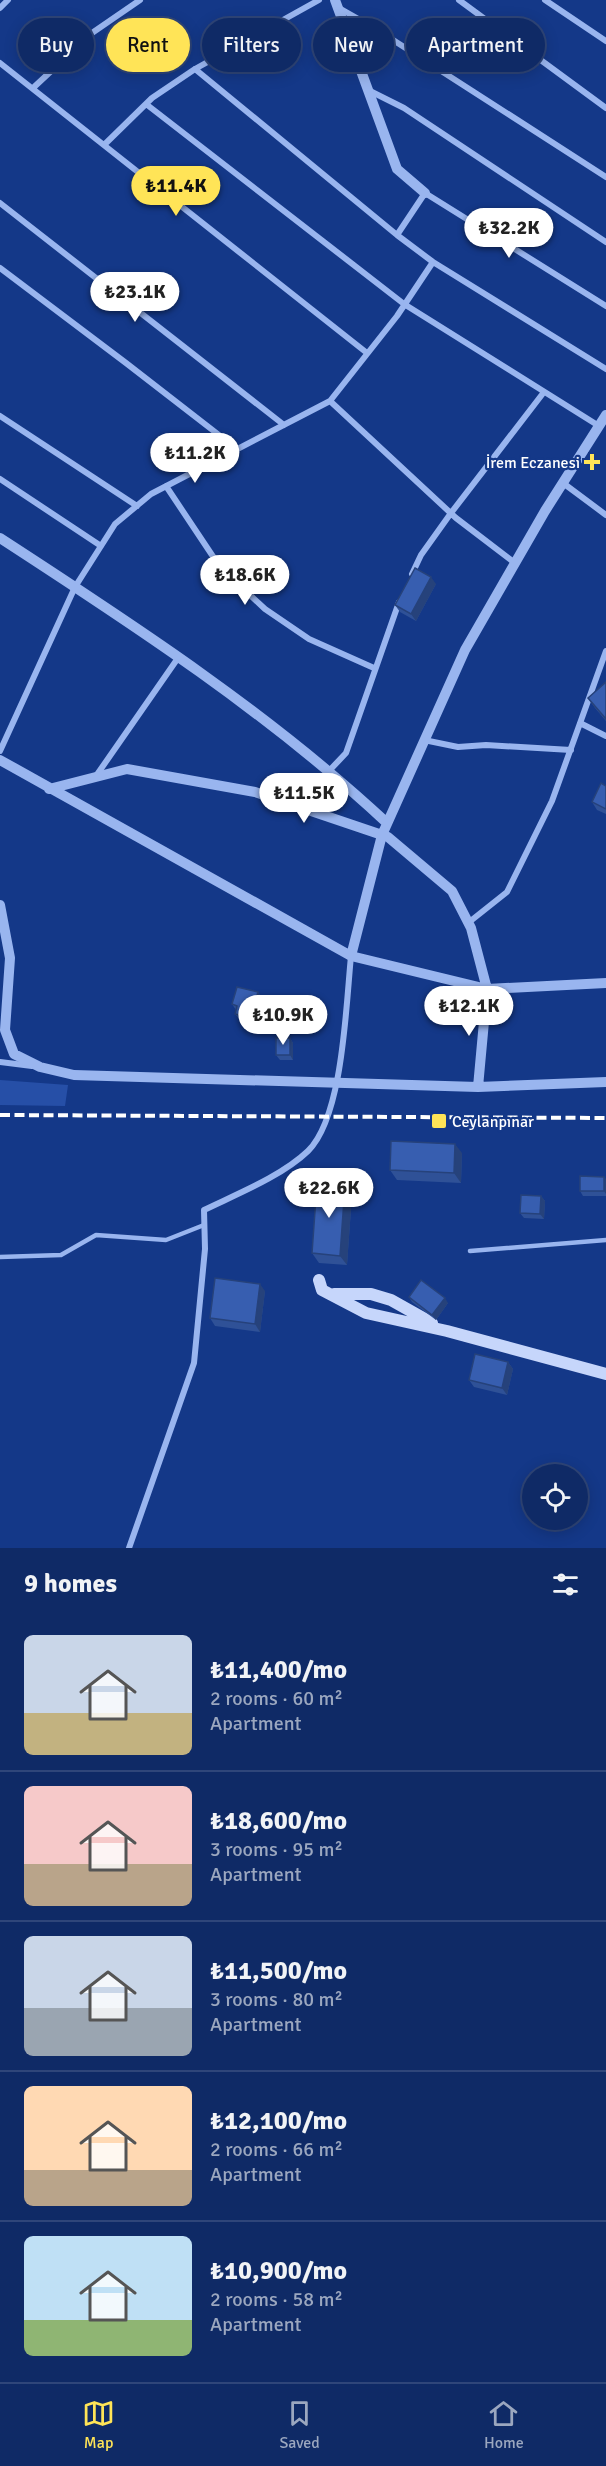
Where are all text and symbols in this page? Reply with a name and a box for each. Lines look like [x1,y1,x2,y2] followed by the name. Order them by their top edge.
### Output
[18,18,94,72] chip: Buy
[106,18,190,72] chip: Rent
[202,18,301,72] chip: Filters
[313,18,394,72] chip: New
[406,18,545,72] chip: Apartment
[127,166,225,217] pin: ₺11.4K
[145,173,207,198] text: ₺11.4K
[460,208,558,259] pin: ₺32.2K
[478,215,540,240] text: ₺32.2K
[86,272,184,323] pin: ₺23.1K
[104,279,166,304] text: ₺23.1K
[146,433,244,484] pin: ₺11.2K
[164,440,226,465] text: ₺11.2K
[486,453,580,473] place label: İrem Eczanesi
[585,455,599,469] marker: İrem Eczanesi
[196,555,294,606] pin: ₺18.6K
[214,562,276,587] text: ₺18.6K
[255,773,353,824] pin: ₺11.5K
[273,780,335,805] text: ₺11.5K
[420,986,518,1037] pin: ₺12.1K
[438,993,500,1018] text: ₺12.1K
[234,995,332,1046] pin: ₺10.9K
[252,1002,314,1027] text: ₺10.9K
[430,1112,448,1130] marker: Ceylanpınar
[452,1112,534,1132] place label: Ceylanpınar
[280,1168,378,1219] pin: ₺22.6K
[298,1175,360,1200] text: ₺22.6K
[522,1464,588,1530] map controls
[522,1464,588,1530] button: locate
[24,1568,117,1600] text: 9 homes
[549,1568,582,1601] icon: filters
[210,1654,347,1686] text: ₺11,400/mo
[72,1659,144,1731] icon: home
[210,1686,343,1711] text: 2 rooms · 60 m²
[210,1711,302,1736] text: Apartment
[210,1805,347,1837] text: ₺18,600/mo
[72,1810,144,1882] icon: home
[210,1837,343,1862] text: 3 rooms · 95 m²
[210,1862,302,1887] text: Apartment
[210,1955,347,1987] text: ₺11,500/mo
[72,1960,144,2032] icon: home
[210,1987,343,2012] text: 3 rooms · 80 m²
[210,2012,302,2037] text: Apartment
[210,2105,347,2137] text: ₺12,100/mo
[72,2110,144,2182] icon: home
[210,2137,343,2162] text: 2 rooms · 66 m²
[210,2162,302,2187] text: Apartment
[210,2255,347,2287] text: ₺10,900/mo
[72,2260,144,2332] icon: home
[210,2287,343,2312] text: 2 rooms · 58 m²
[210,2312,302,2337] text: Apartment
[82,2397,115,2453] tab: Map
[279,2397,320,2453] tab: Saved
[484,2397,524,2453] tab: Home

